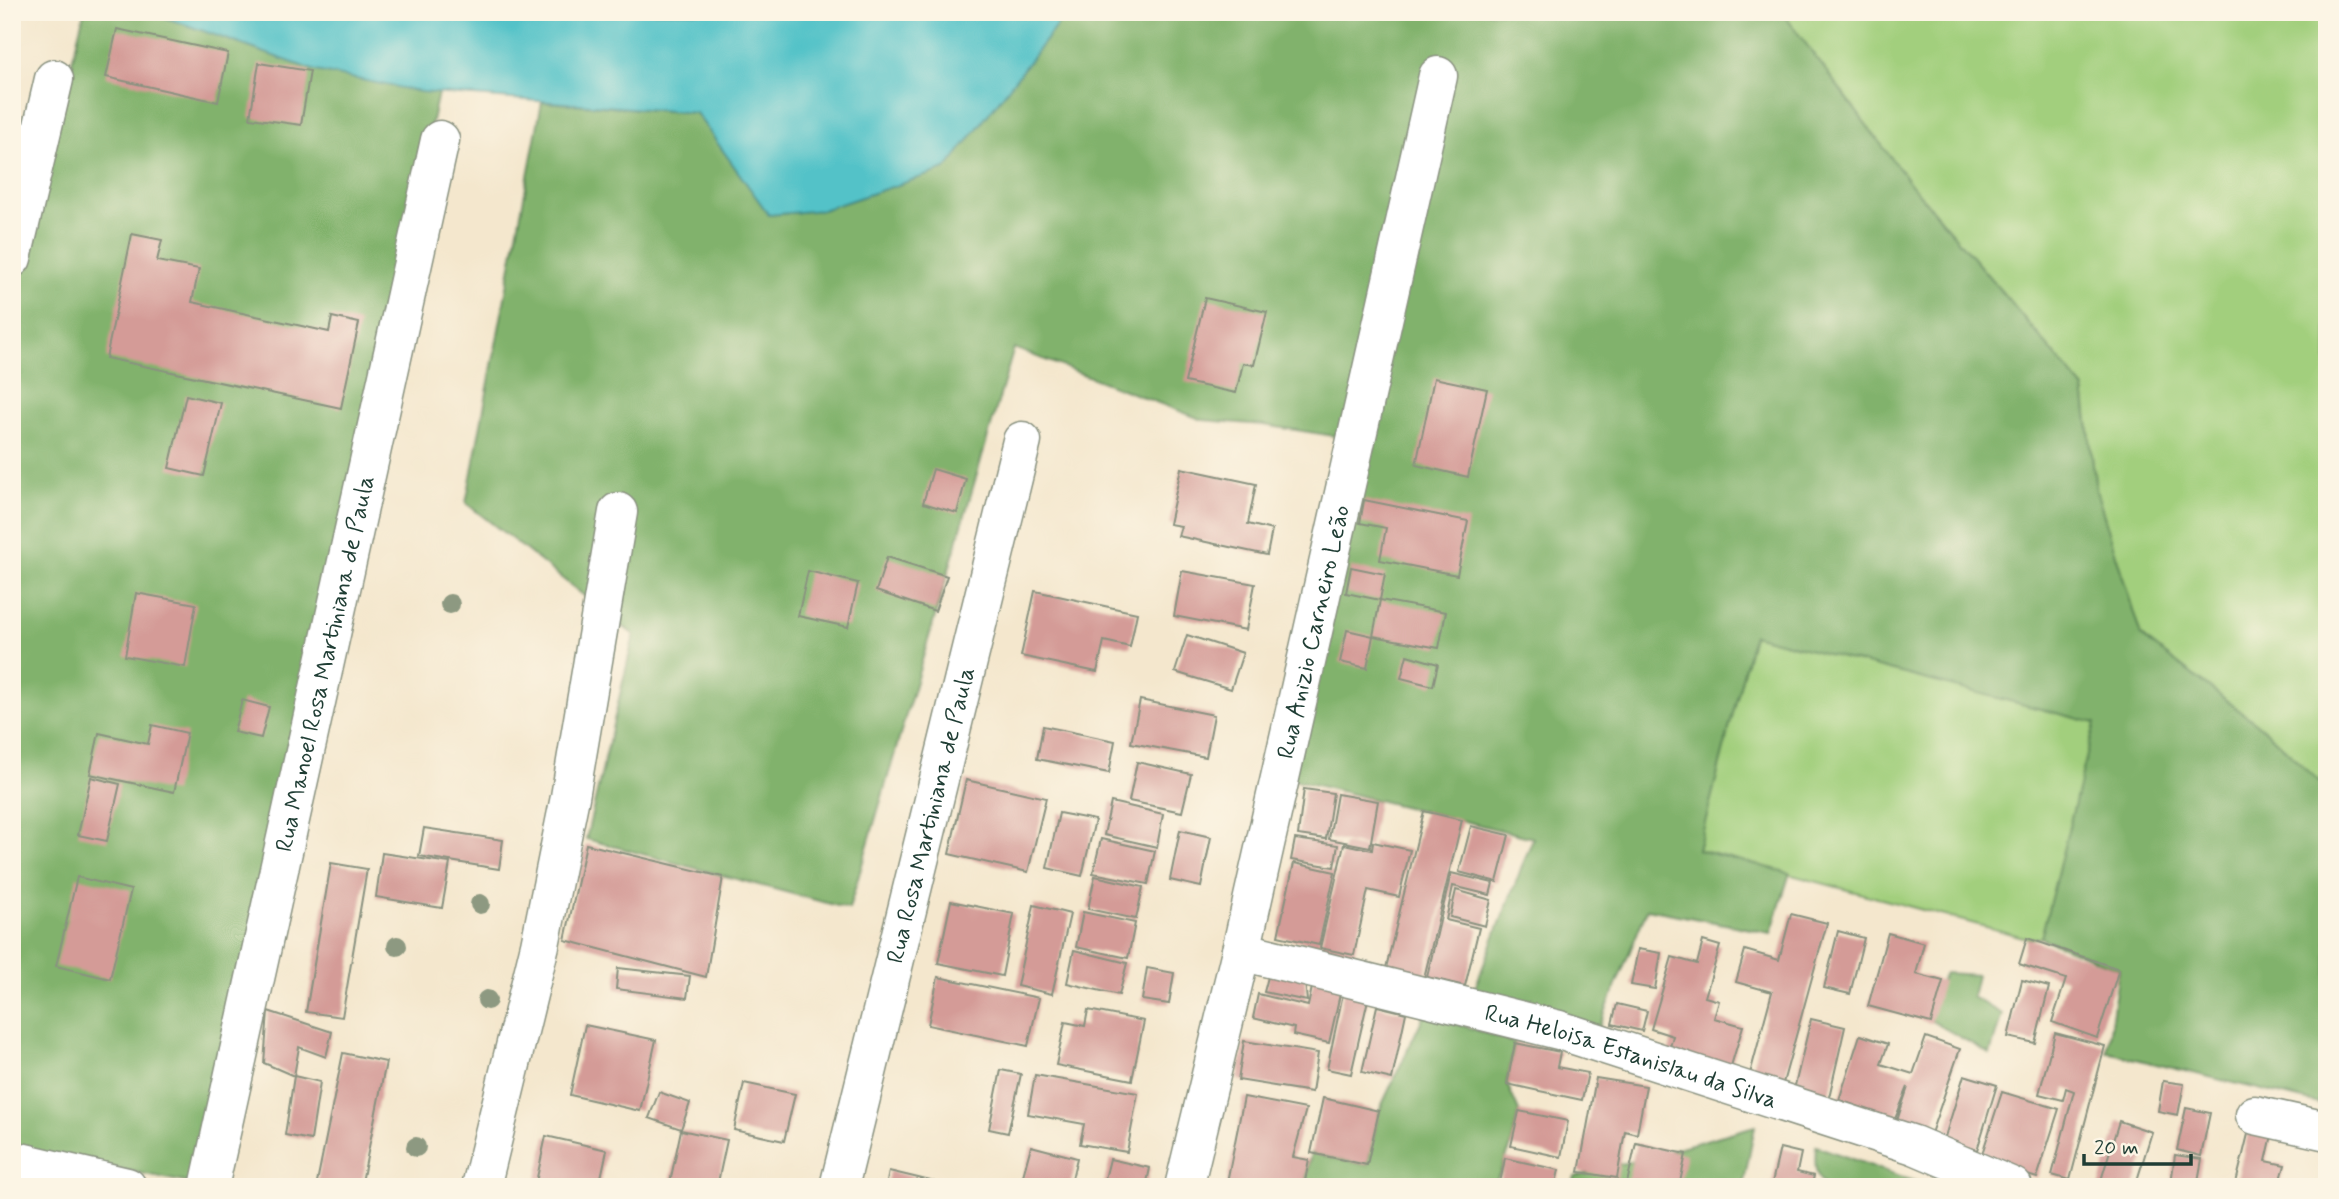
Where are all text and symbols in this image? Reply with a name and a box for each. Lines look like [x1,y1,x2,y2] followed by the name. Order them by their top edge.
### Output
[269,473,383,855] street label: Rua Manoel Rosa Martiniana de Paula
[1271,502,1358,762] street label: Rua Anizio Carneiro Leão
[880,664,983,967] street label: Rua Rosa Martiniana de Paula
[1481,998,1781,1117] street label: Rua Heloisa Estanislau da Silva
[2084,1122,2190,1166] scale bar
[2094,1134,2139,1162] text: 20 m

